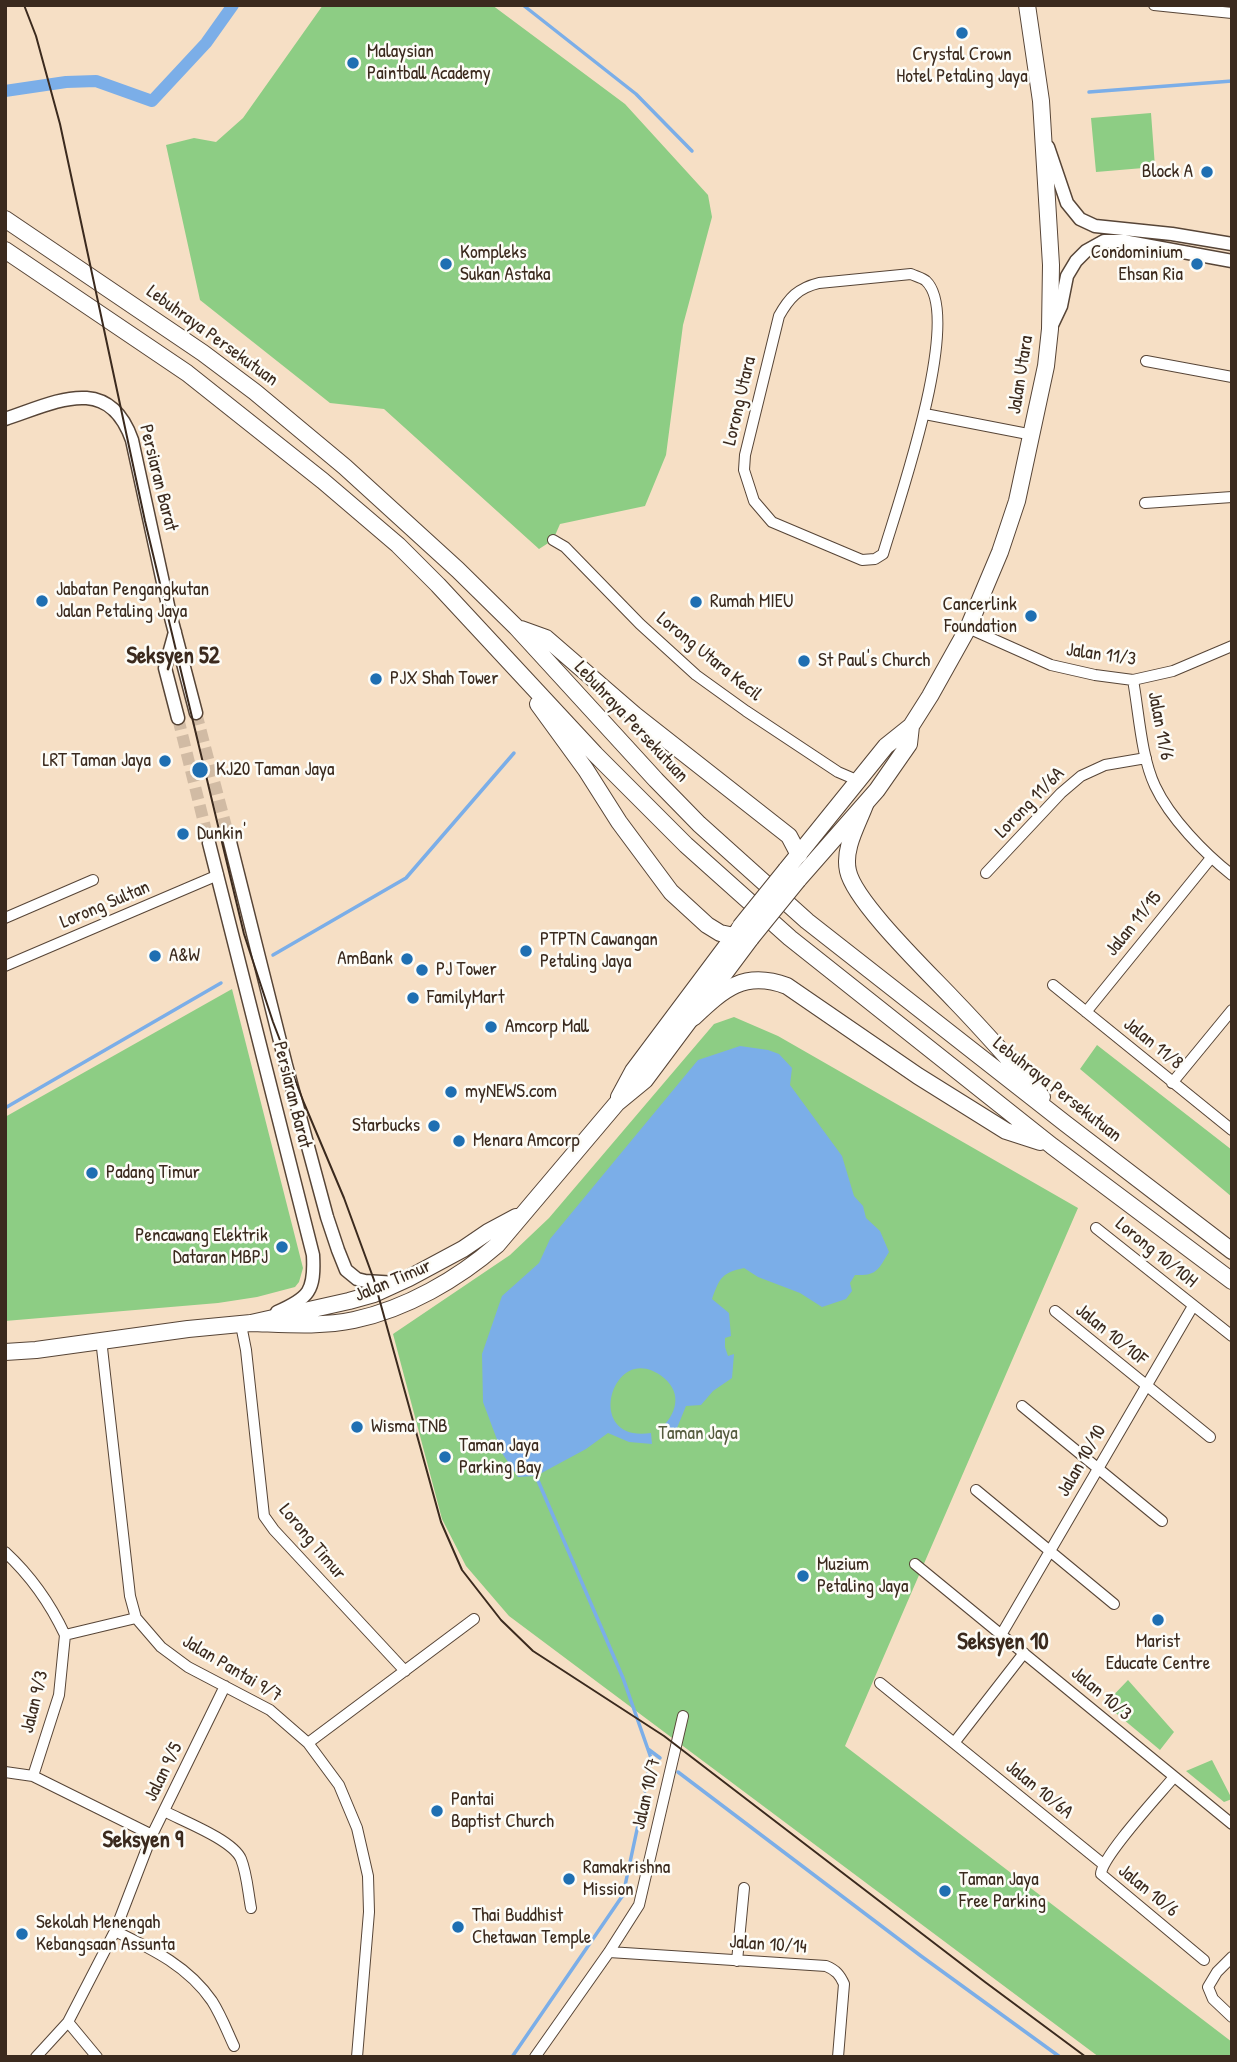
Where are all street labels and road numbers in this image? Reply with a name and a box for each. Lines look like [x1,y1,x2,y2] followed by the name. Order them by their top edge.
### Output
[142,281,282,391] street label: Lebuhraya Persekutuan
[1004,334,1038,416] street label: Jalan Utara
[719,354,761,448] street label: Lorong Utara
[134,422,182,534] street label: Persiaran Barat
[652,608,766,706] street label: Lorong Utara Kecil
[1065,639,1137,671] street label: Jalan 11/3
[569,657,693,787] street label: Lebuhraya Persekutuan
[1142,690,1178,762] street label: Jalan 11/6
[991,763,1069,843] street label: Lorong 11/6A
[57,876,153,934] street label: Lorong Sultan
[1101,887,1167,961] street label: Jalan 11/15
[1119,1013,1187,1075] street label: Jalan 11/8
[988,1033,1126,1147] street label: Lebuhraya Persekutuan
[268,1039,316,1151] street label: Persiaran Barat
[1110,1213,1202,1293] street label: Lorong 10/10H
[351,1255,435,1307] street label: Jalan Timur
[1070,1299,1152,1371] street label: Jalan 10/10F
[1052,1421,1112,1501] street label: Jalan 10/10
[274,1499,350,1585] street label: Lorong Timur
[178,1630,286,1708] street label: Jalan Pantai 9/7
[1066,1662,1136,1726] street label: Jalan 10/3
[16,1668,54,1736] street label: Jalan 9/3
[140,1739,188,1805] street label: Jalan 9/5
[628,1756,666,1832] street label: Jalan 10/7
[1001,1756,1077,1824] street label: Jalan 10/6A
[1113,1860,1183,1922] street label: Jalan 10/6
[729,1931,807,1959] street label: Jalan 10/14

